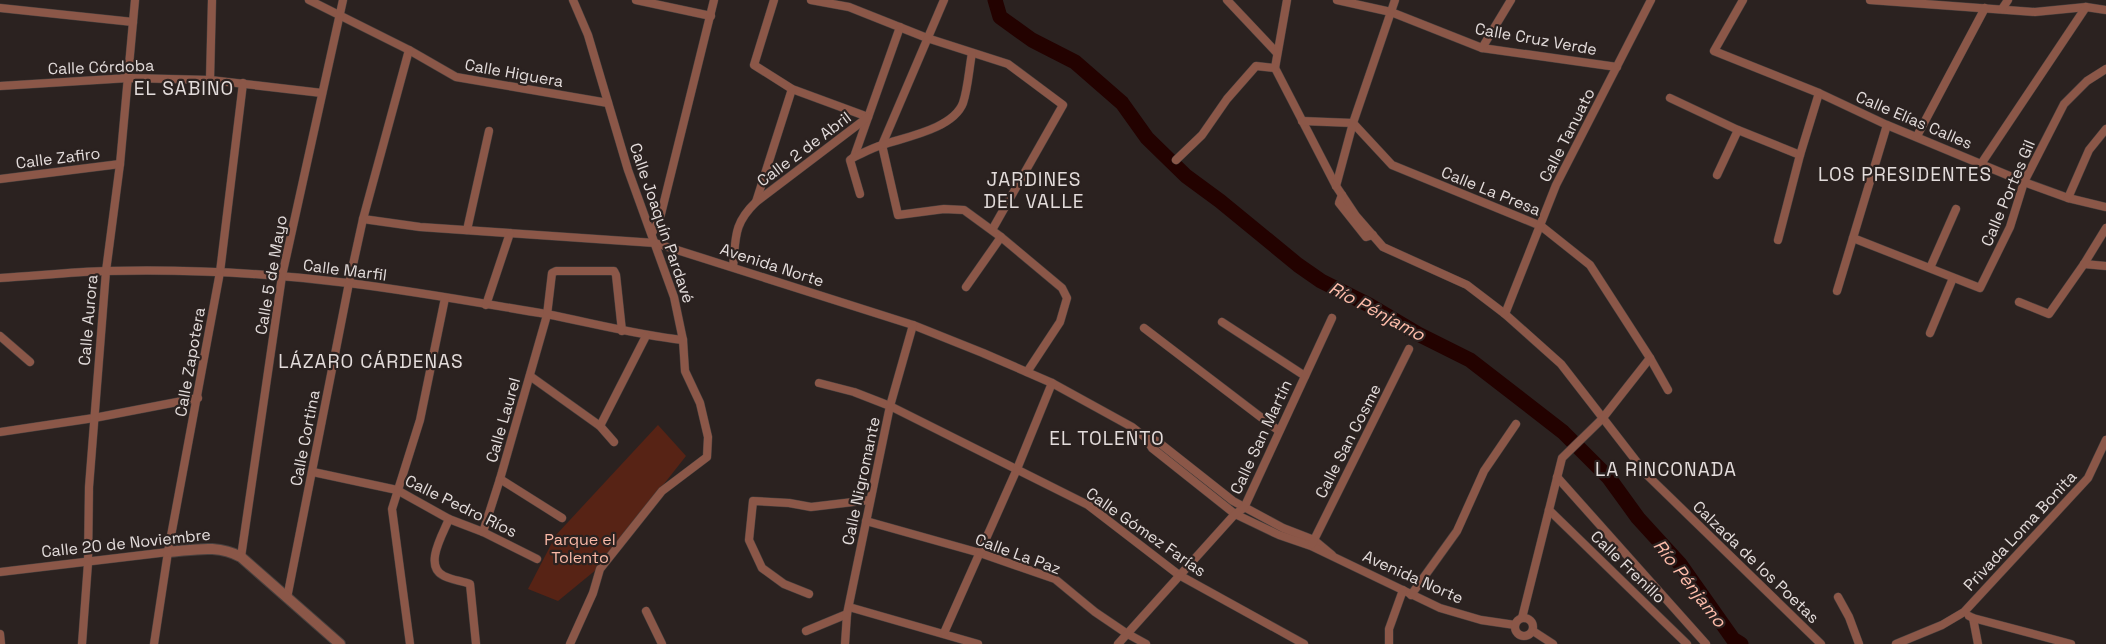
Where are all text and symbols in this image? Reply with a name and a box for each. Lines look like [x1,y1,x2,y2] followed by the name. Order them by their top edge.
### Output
[1473,18,1599,60] street label: Calle Cruz Verde
[463,54,565,92] street label: Calle Higuera
[47,55,155,79] street label: Calle Córdoba
[134,76,234,101] district label: EL SABINO
[1534,84,1600,186] street label: Calle Tanuato
[1853,86,1975,154] street label: Calle Elías Calles
[753,107,855,191] street label: Calle 2 de Abril
[1976,137,2040,249] street label: Calle Portes Gil
[625,140,699,306] street label: Calle Joaquín Pardavé
[15,142,101,174] street label: Calle Zafiro
[1438,162,1544,220] street label: Calle La Presa
[1818,162,1992,187] district label: LOS PRESIDENTES
[984,167,1085,214] district label: JARDINES DEL VALLE
[250,214,292,336] street label: Calle 5 de Mayo
[717,238,827,292] street label: Avenida Norte
[302,254,388,286] street label: Calle Marfil
[74,274,102,366] street label: Calle Aurora
[1325,276,1430,346] water label: Río Pénjamo
[170,306,210,418] street label: Calle Zapotera
[278,349,464,374] district label: LÁZARO CÁRDENAS
[481,375,525,465] street label: Calle Laurel
[1225,376,1297,498] street label: Calle San Martín
[1310,380,1386,502] street label: Calle San Cosme
[285,388,325,488] street label: Calle Cortina
[837,415,885,547] street label: Calle Nigromante
[1049,426,1165,451] district label: EL TOLENTO
[1595,457,1737,482] district label: LA RINCONADA
[1959,466,2081,596] street label: Privada Loma Bonita
[402,470,520,542] street label: Calle Pedro Ríos
[1082,483,1210,581] street label: Calle Gómez Farías
[1688,496,1824,628] street label: Calzada de los Poetas
[40,524,212,562] street label: Calle 20 de Noviembre
[1586,526,1670,608] street label: Calle Frenillo
[544,529,616,568] park label: Parque el Tolento
[972,529,1064,579] street label: Calle La Paz
[1649,534,1732,632] water label: Río Pénjamo
[1359,545,1467,609] street label: Avenida Norte

